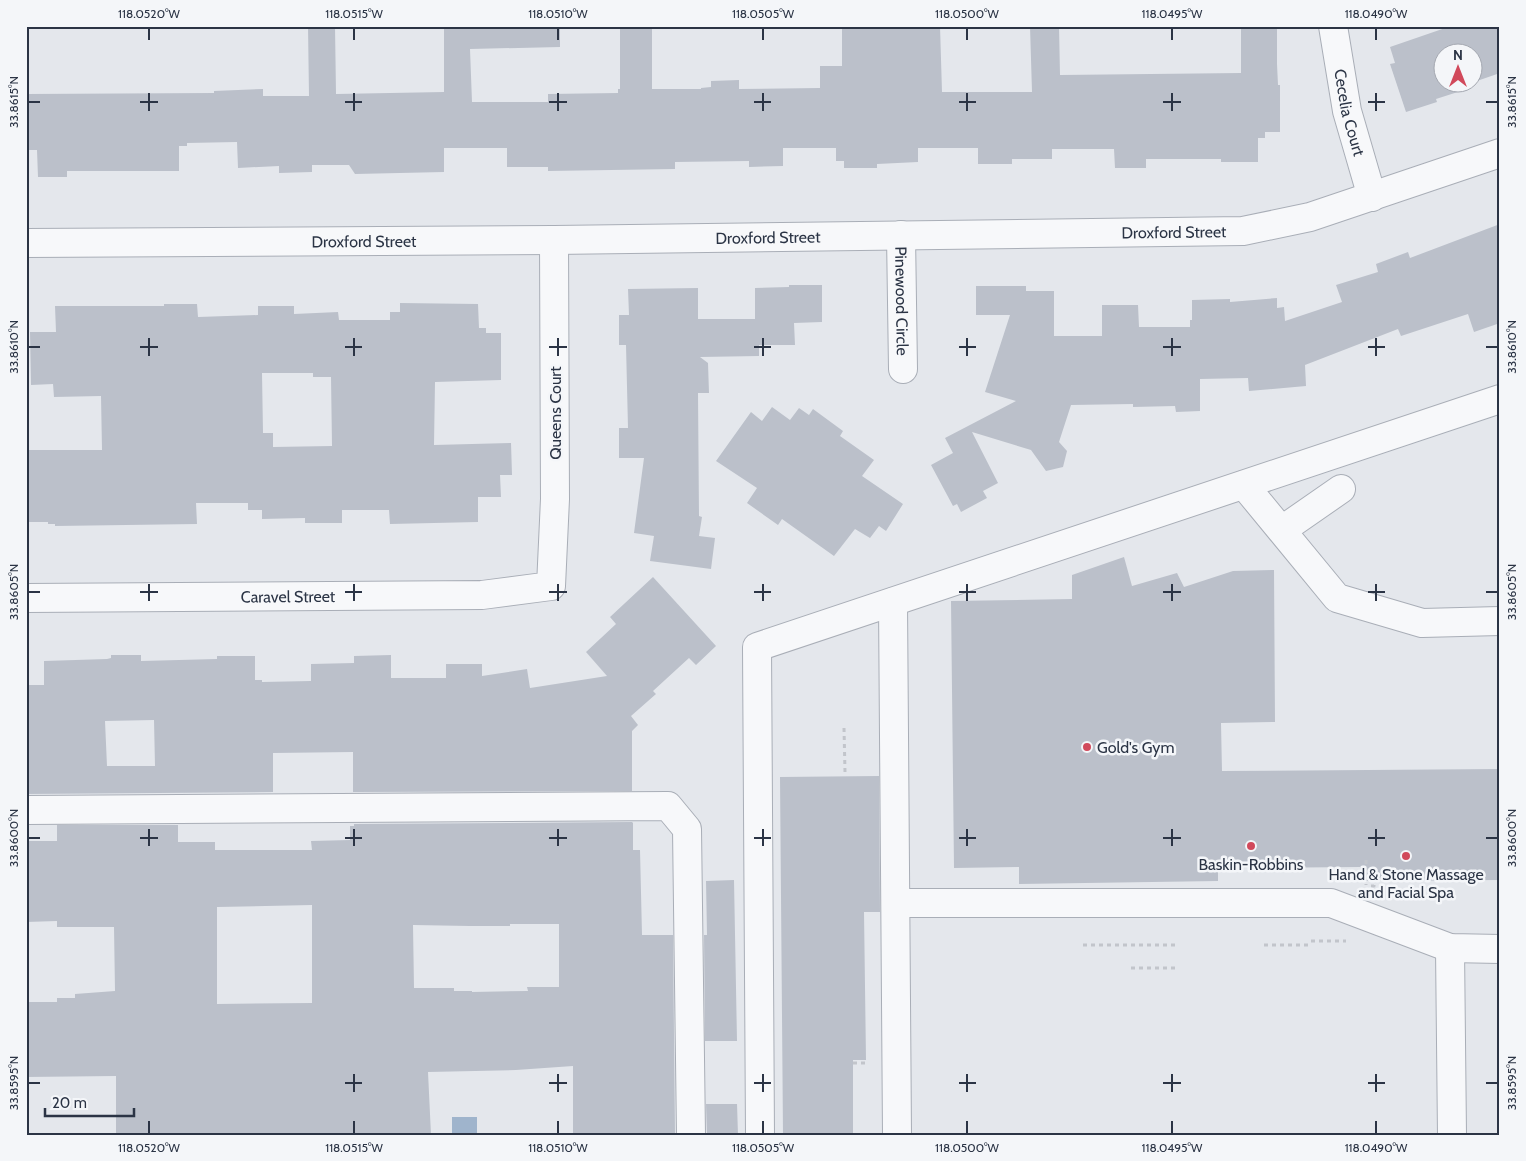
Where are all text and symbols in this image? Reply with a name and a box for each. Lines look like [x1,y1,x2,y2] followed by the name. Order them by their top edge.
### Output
[118,6,181,21] text: 118.0520°W
[325,6,383,21] text: 118.0515°W
[528,6,588,21] text: 118.0510°W
[732,6,795,21] text: 118.0505°W
[935,6,1000,21] text: 118.0500°W
[1142,6,1203,21] text: 118.0495°W
[1345,6,1408,21] text: 118.0490°W
[1434,42,1484,92] north arrow
[1453,46,1463,64] text: N
[1331,67,1369,159] street label: Cecelia Court
[6,76,21,128] text: 33.8615°N
[1504,76,1519,128] text: 33.8615°N
[1121,222,1227,242] street label: Droxford Street
[715,227,821,247] street label: Droxford Street
[311,231,417,251] street label: Droxford Street
[892,246,912,356] street label: Pinewood Circle
[6,320,21,374] text: 33.8610°N
[1504,320,1519,374] text: 33.8610°N
[546,366,565,460] street label: Queens Court
[6,564,21,620] text: 33.8605°N
[1504,564,1519,620] text: 33.8605°N
[241,586,336,606] street label: Caravel Street
[1097,738,1174,757] place label: Gold's Gym
[1081,741,1093,753] marker: Gold's Gym
[6,809,21,867] text: 33.8600°N
[1504,809,1519,867] text: 33.8600°N
[1245,840,1257,852] marker: Baskin-Robbins
[1400,850,1412,862] marker: Hand & Stone Massage and Facial Spa
[1198,855,1304,874] place label: Baskin-Robbins
[1328,865,1484,902] place label: Hand & Stone Massage and Facial Spa
[6,1056,21,1110] text: 33.8595°N
[1504,1056,1519,1110] text: 33.8595°N
[45,1086,134,1118] scale bar
[52,1094,87,1112] text: 20 m
[118,1140,181,1155] text: 118.0520°W
[325,1140,383,1155] text: 118.0515°W
[528,1140,588,1155] text: 118.0510°W
[732,1140,795,1155] text: 118.0505°W
[935,1140,1000,1155] text: 118.0500°W
[1142,1140,1203,1155] text: 118.0495°W
[1345,1140,1408,1155] text: 118.0490°W

